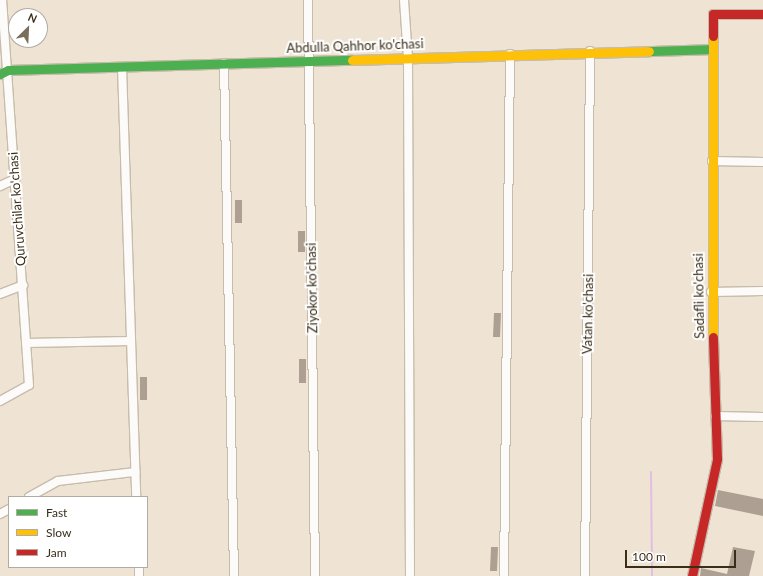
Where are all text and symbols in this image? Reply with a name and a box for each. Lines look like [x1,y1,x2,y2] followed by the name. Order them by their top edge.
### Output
[8,8,48,48] north arrow
[26,10,39,25] text: N
[286,36,424,56] street label: Abdulla Qahhor ko'chasi
[5,151,29,267] street label: Quruvchilar ko'chasi
[303,242,321,334] street label: Ziyokor ko'chasi
[690,253,708,339] street label: Sadafli ko'chasi
[580,274,596,354] street label: Vatan ko'chasi
[8,496,148,568] legend
[46,505,67,520] text: Fast
[46,525,71,540] text: Slow
[627,542,738,568] scale bar
[46,545,67,560] text: Jam
[632,549,666,564] text: 100 m

